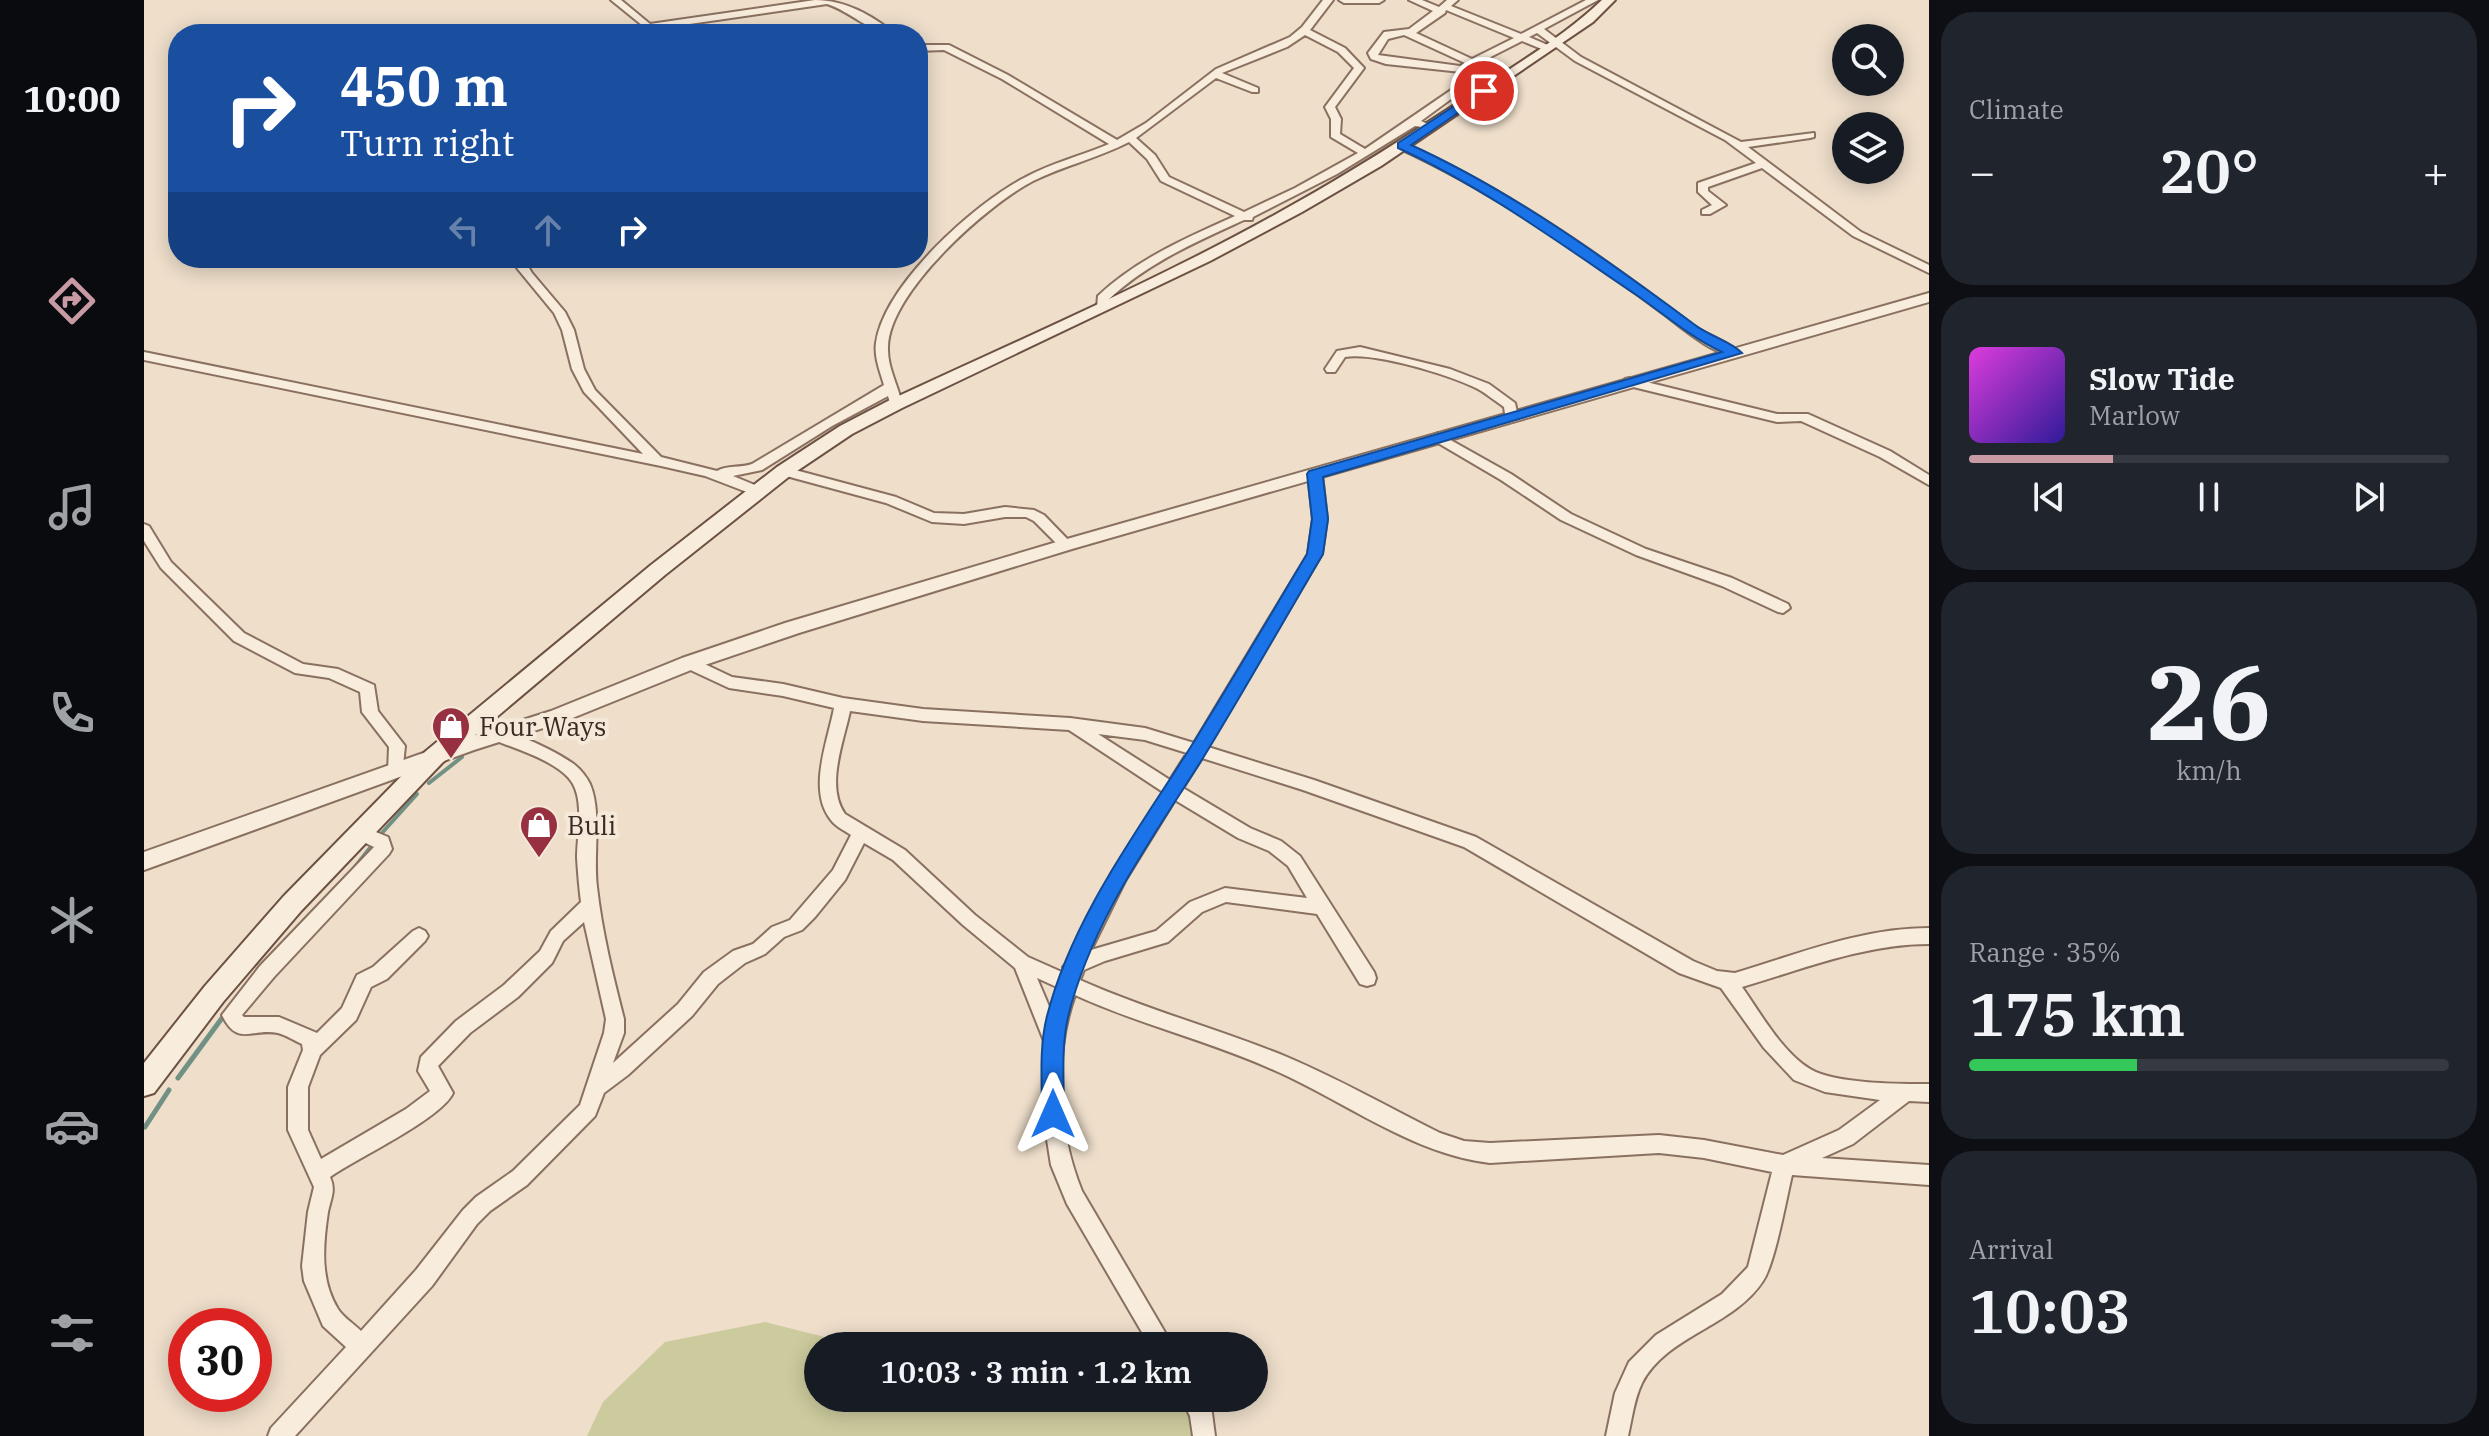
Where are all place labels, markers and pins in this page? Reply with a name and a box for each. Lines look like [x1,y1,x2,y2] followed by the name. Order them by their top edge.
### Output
[1450,57,1518,125] pin
[430,705,472,760] shop icon: Four Ways
[479,709,606,743] place label: Four Ways
[518,804,560,859] shop icon: Buli
[567,808,616,842] place label: Buli

